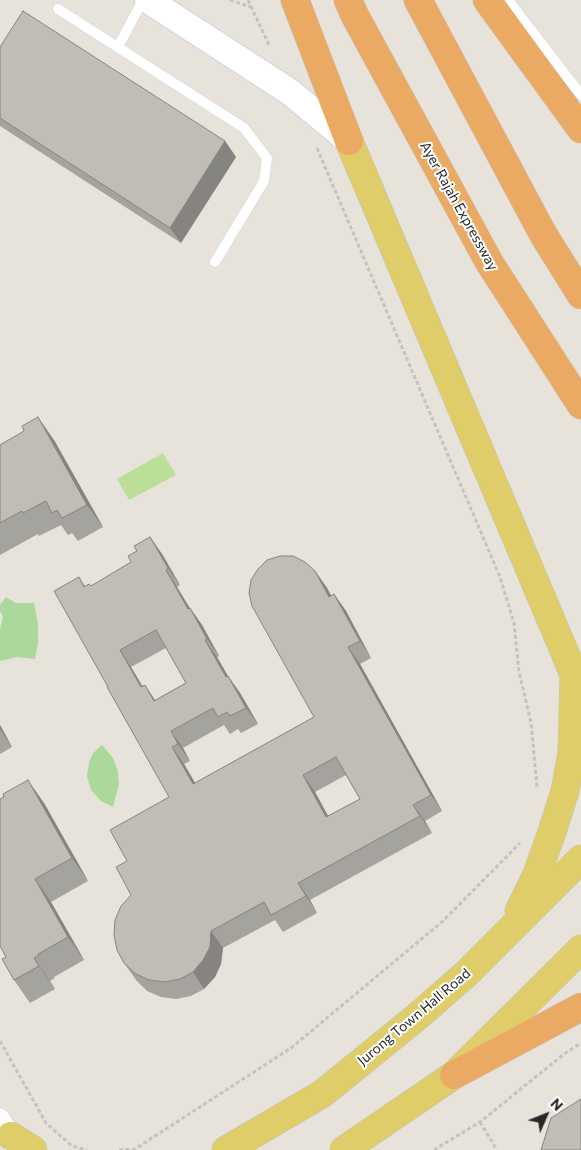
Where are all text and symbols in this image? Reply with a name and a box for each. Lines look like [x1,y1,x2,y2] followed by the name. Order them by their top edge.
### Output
[417,139,501,273] street label: Ayer Rajah Expressway
[354,965,474,1069] street label: Jurong Town Hall Road
[521,1090,571,1140] north arrow
[547,1095,567,1114] text: N

